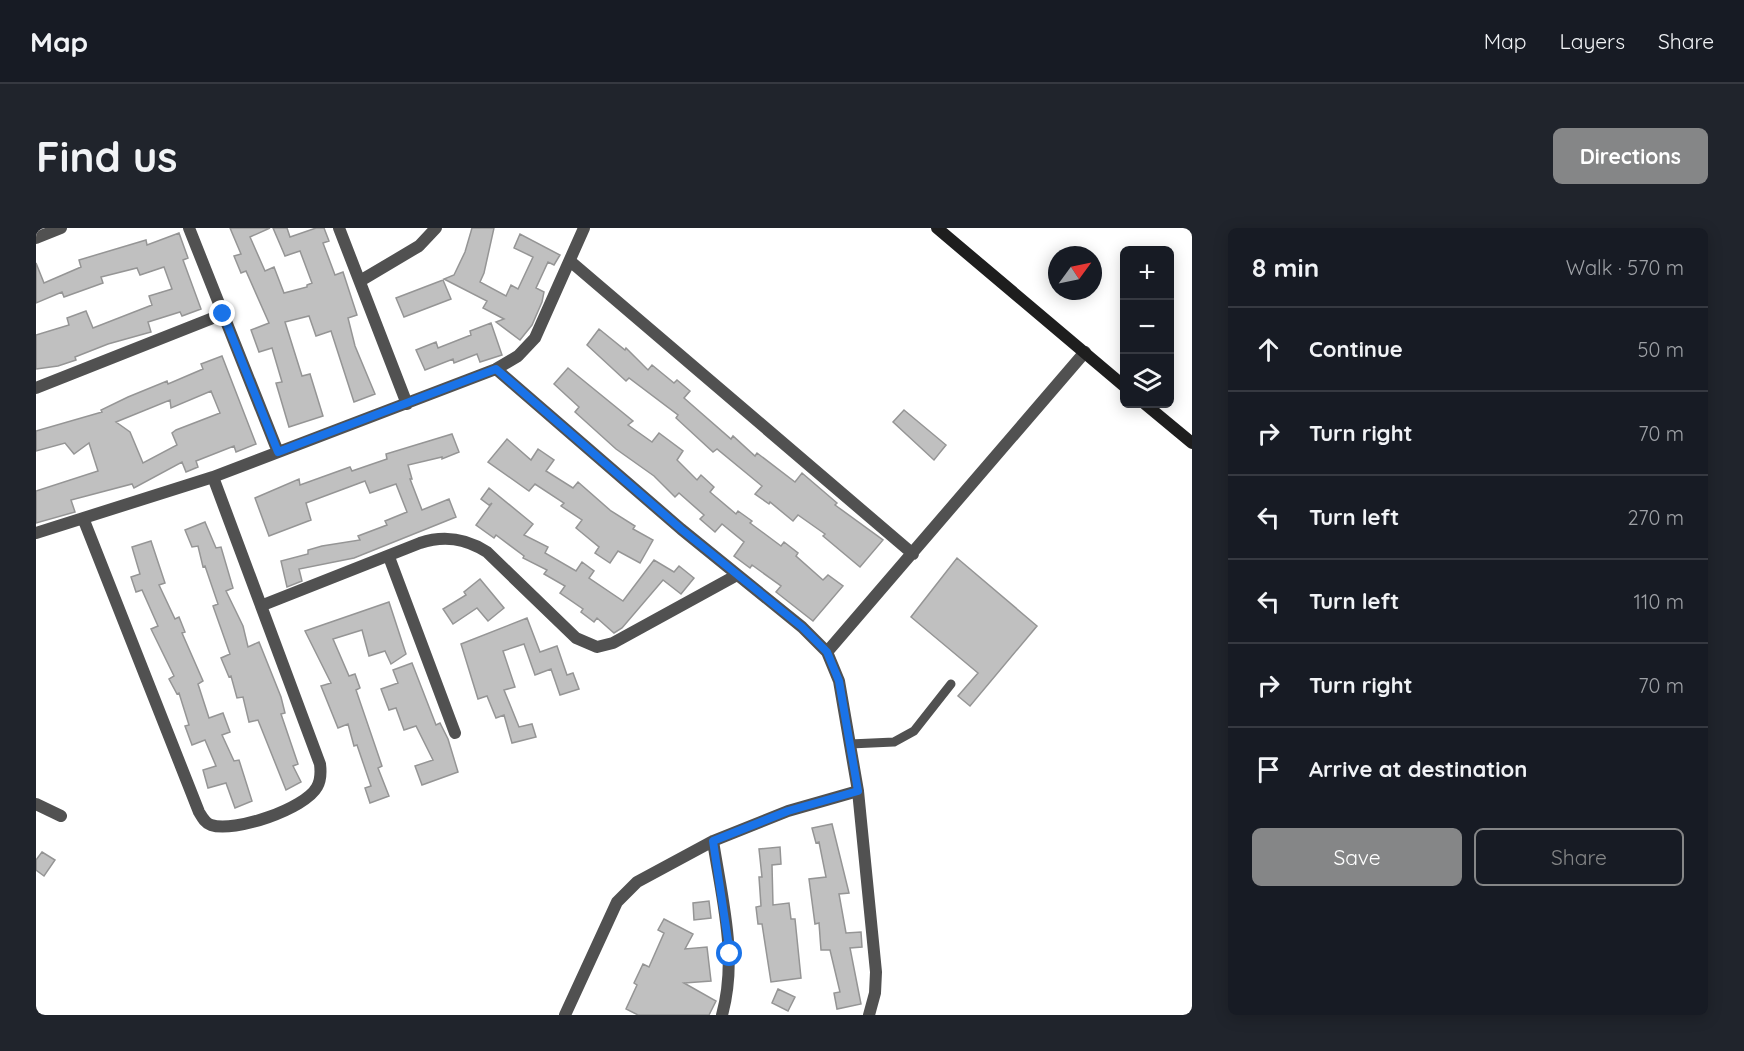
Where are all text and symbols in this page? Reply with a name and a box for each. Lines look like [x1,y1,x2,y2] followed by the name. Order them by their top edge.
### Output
[30,24,88,59] text: Map
[1484,28,1527,54] text: Map
[1560,28,1625,54] text: Layers
[1658,28,1714,54] text: Share
[1553,128,1708,184] button: Directions
[36,130,178,183] text: Find us
[1048,246,1102,300] north arrow
[1120,246,1174,408] map controls
[1120,246,1174,300] button: +
[1252,251,1319,284] text: 8 min
[1566,255,1684,280] text: Walk · 570 m
[209,300,235,326] route end
[1120,300,1174,354] button: −
[1252,333,1285,366] icon: ahead
[1309,335,1403,363] text: Continue
[1638,337,1684,362] text: 50 m
[1120,354,1174,408] button: layers
[1252,417,1285,450] icon: right
[1309,419,1413,447] text: Turn right
[1638,421,1684,446] text: 70 m
[1252,501,1285,534] icon: left
[1309,503,1399,531] text: Turn left
[1627,505,1684,530] text: 270 m
[1252,585,1285,618] icon: left
[1309,587,1399,615] text: Turn left
[1634,589,1684,614] text: 110 m
[1252,669,1285,702] icon: right
[1309,671,1413,699] text: Turn right
[1638,673,1684,698] text: 70 m
[1252,753,1285,786] icon: arrive
[1309,755,1527,783] text: Arrive at destination
[1252,828,1462,886] button: Save
[1474,828,1684,886] button: Share
[716,940,742,966] route start

